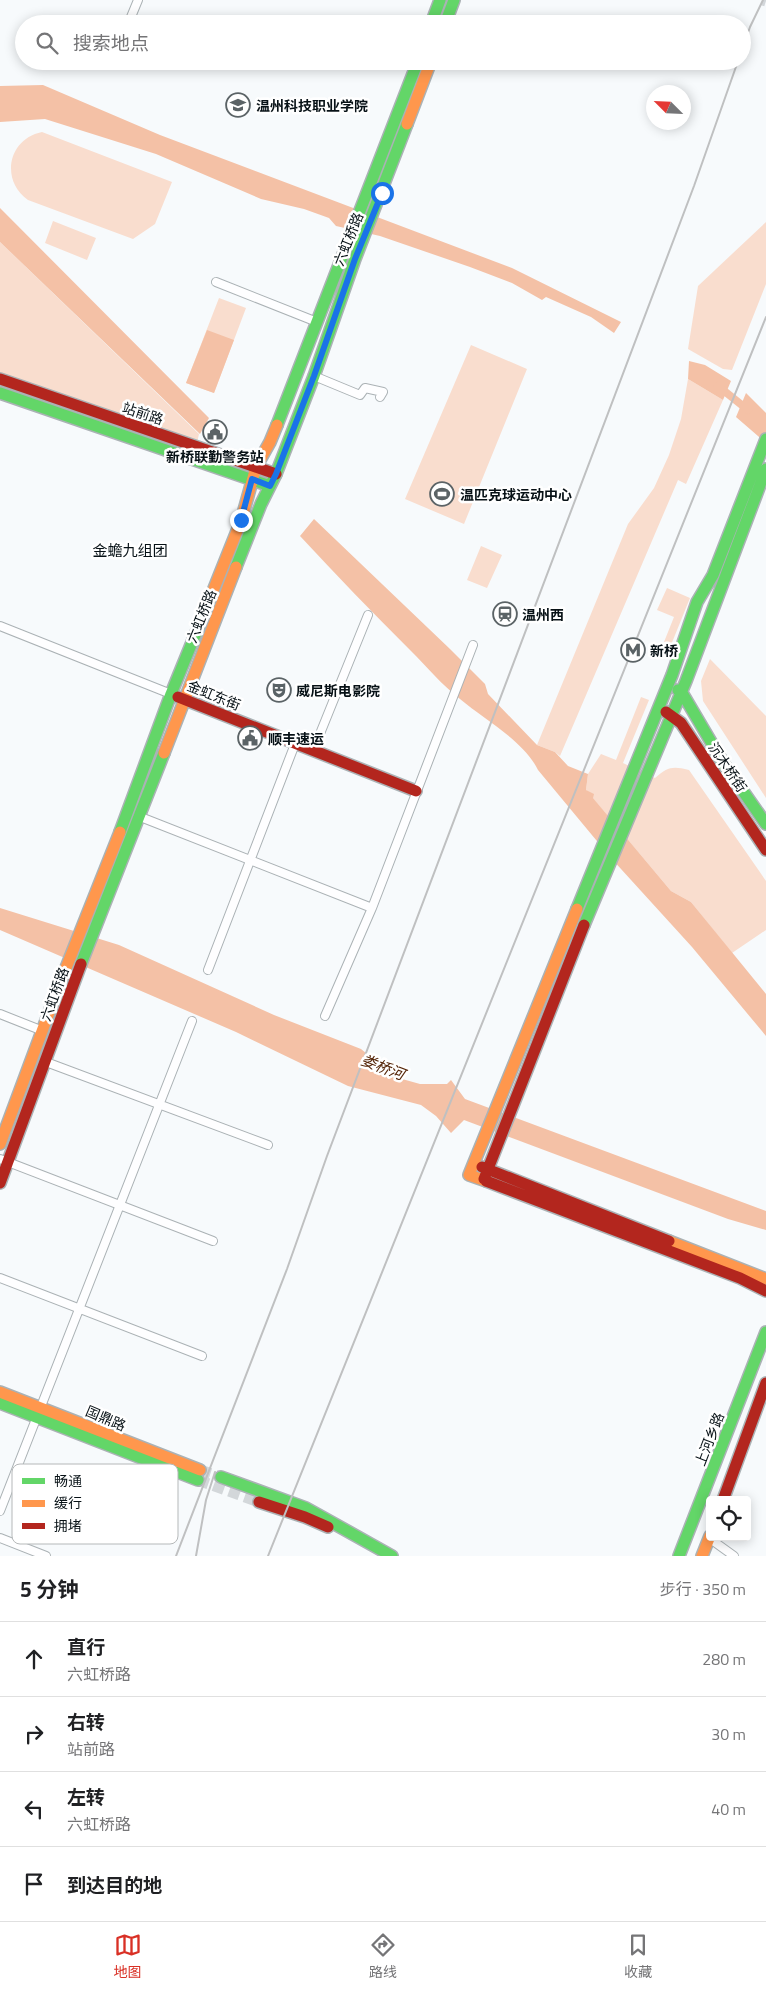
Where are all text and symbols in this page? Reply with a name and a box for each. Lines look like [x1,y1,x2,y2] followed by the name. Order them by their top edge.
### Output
[15,15,751,70] search box
[73,28,149,57] text: 搜索地点
[33,29,61,57] icon: search
[646,85,691,130] north arrow
[225,92,251,118] school or university icon: 温州科技职业学院
[256,95,368,116] place label: 温州科技职业学院
[371,182,394,205] route start
[328,209,368,269] street label: 六虹桥路
[120,397,166,429] street label: 站前路
[202,419,228,445] public building icon: 新桥联勤警务站
[166,446,264,467] place label: 新桥联勤警务站
[429,481,455,507] sports icon: 温匹克球运动中心
[460,484,572,505] place label: 温匹克球运动中心
[230,509,253,532] route end
[92,539,168,562] district label: 金蟾九组团
[181,586,221,646] street label: 六虹桥路
[492,601,518,627] station icon: 温州西
[522,604,564,625] place label: 温州西
[620,637,646,663] metro station icon: 新桥
[650,640,678,661] place label: 新桥
[184,675,244,715] street label: 金虹东街
[266,677,292,703] theatre icon: 威尼斯电影院
[296,680,380,701] place label: 威尼斯电影院
[237,725,263,751] public building icon: 顺丰速运
[268,728,324,749] place label: 顺丰速运
[704,738,752,796] street label: 沉木桥街
[35,964,73,1024] street label: 六虹桥路
[358,1048,411,1087] water label: 娄桥河
[83,1400,129,1436] street label: 国鼎路
[689,1409,729,1469] street label: 上河乡路
[12,1464,178,1544] legend
[54,1470,82,1491] text: 畅通
[54,1492,82,1513] text: 缓行
[706,1496,751,1541] map controls
[706,1496,751,1541] button: locate
[54,1515,82,1536] text: 拥堵
[20,1573,78,1605] text: 5 分钟
[660,1577,746,1601] text: 步行 · 350 m
[67,1632,105,1661] text: 直行
[20,1645,48,1673] icon: ahead
[702,1647,746,1671] text: 280 m
[67,1662,131,1686] text: 六虹桥路
[67,1707,105,1736] text: 右转
[20,1720,48,1748] icon: right
[711,1722,746,1746] text: 30 m
[67,1737,115,1761] text: 站前路
[67,1782,105,1811] text: 左转
[20,1795,48,1823] icon: left
[711,1797,746,1821] text: 40 m
[67,1812,131,1836] text: 六虹桥路
[20,1870,48,1898] icon: arrive
[67,1870,162,1899] text: 到达目的地
[114,1931,142,1982] tab: 地图
[369,1931,397,1982] tab: 路线
[624,1931,652,1982] tab: 收藏

